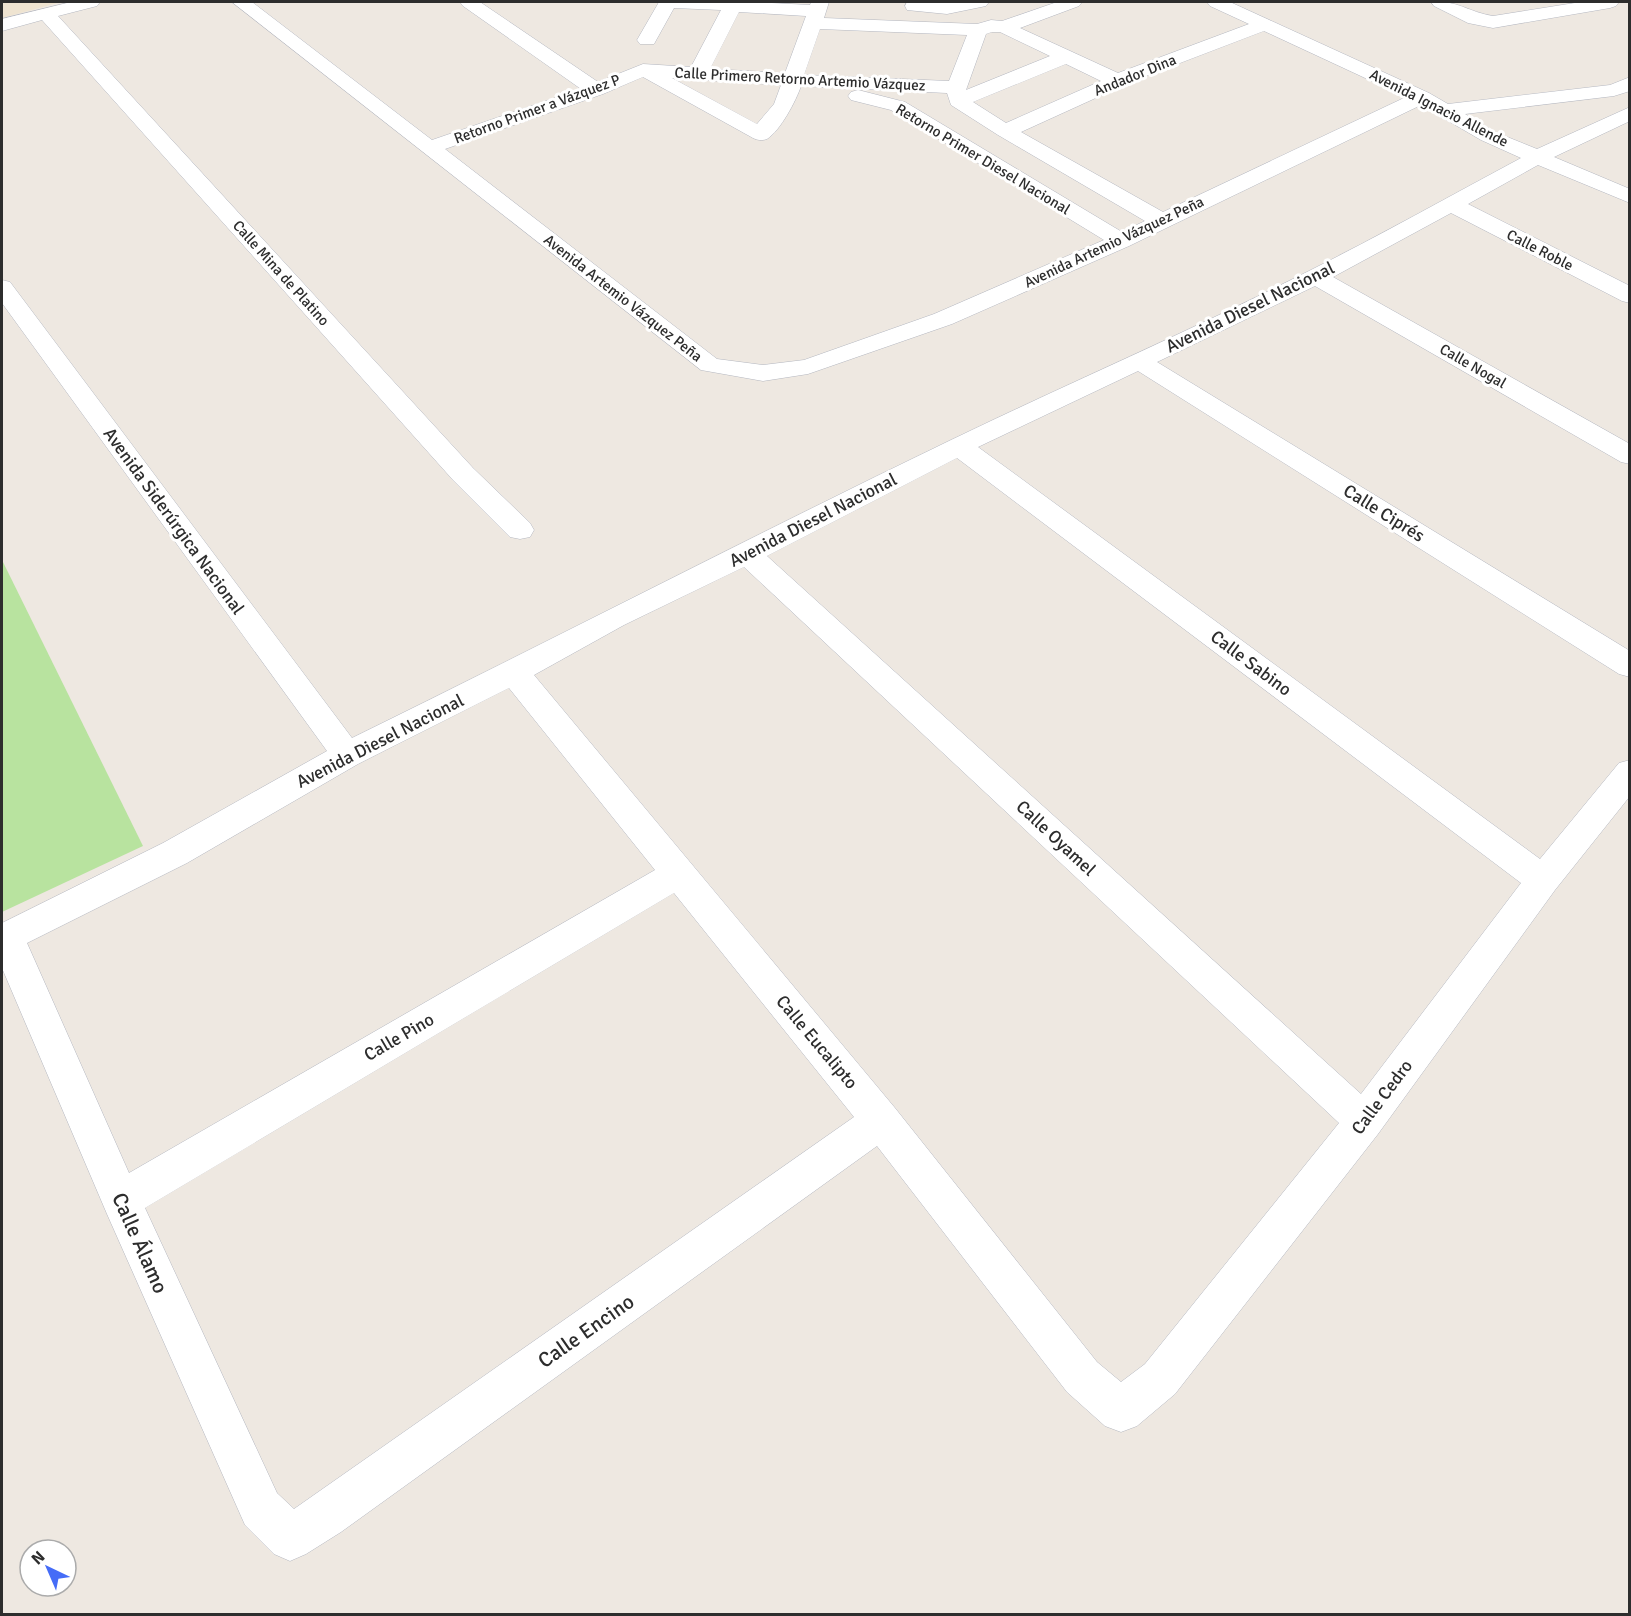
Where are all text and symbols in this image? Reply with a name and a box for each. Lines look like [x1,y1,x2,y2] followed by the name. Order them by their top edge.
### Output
[1091,50,1179,100] street label: Andador Dina
[674,63,926,95] street label: Calle Primero Retorno Artemio Vázquez
[1367,65,1511,151] street label: Avenida Ignacio Allende
[451,70,623,148] street label: Retorno Primer a Vázquez P
[892,100,1074,218] street label: Retorno Primer Diesel Nacional
[1021,192,1207,292] street label: Avenida Artemio Vázquez Peña
[229,217,333,330] street label: Calle Mina de Platino
[1504,226,1576,274] street label: Calle Roble
[540,231,706,365] street label: Avenida Artemio Vázquez Peña
[1162,257,1338,357] street label: Avenida Diesel Nacional
[1437,340,1509,392] street label: Calle Nogal
[99,423,249,619] street label: Avenida Siderúrgica Nacional
[726,468,900,572] street label: Avenida Diesel Nacional
[1339,479,1429,547] street label: Calle Ciprés
[1206,625,1296,701] street label: Calle Sabino
[293,689,467,793] street label: Avenida Diesel Nacional
[1012,796,1100,880] street label: Calle Oyamel
[771,991,863,1093] street label: Calle Eucalipto
[360,1008,438,1066] street label: Calle Pino
[1347,1055,1417,1139] street label: Calle Cedro
[106,1189,174,1297] street label: Calle Álamo
[533,1288,639,1374] street label: Calle Encino
[18,1538,78,1598] north arrow
[27,1547,49,1569] text: N

